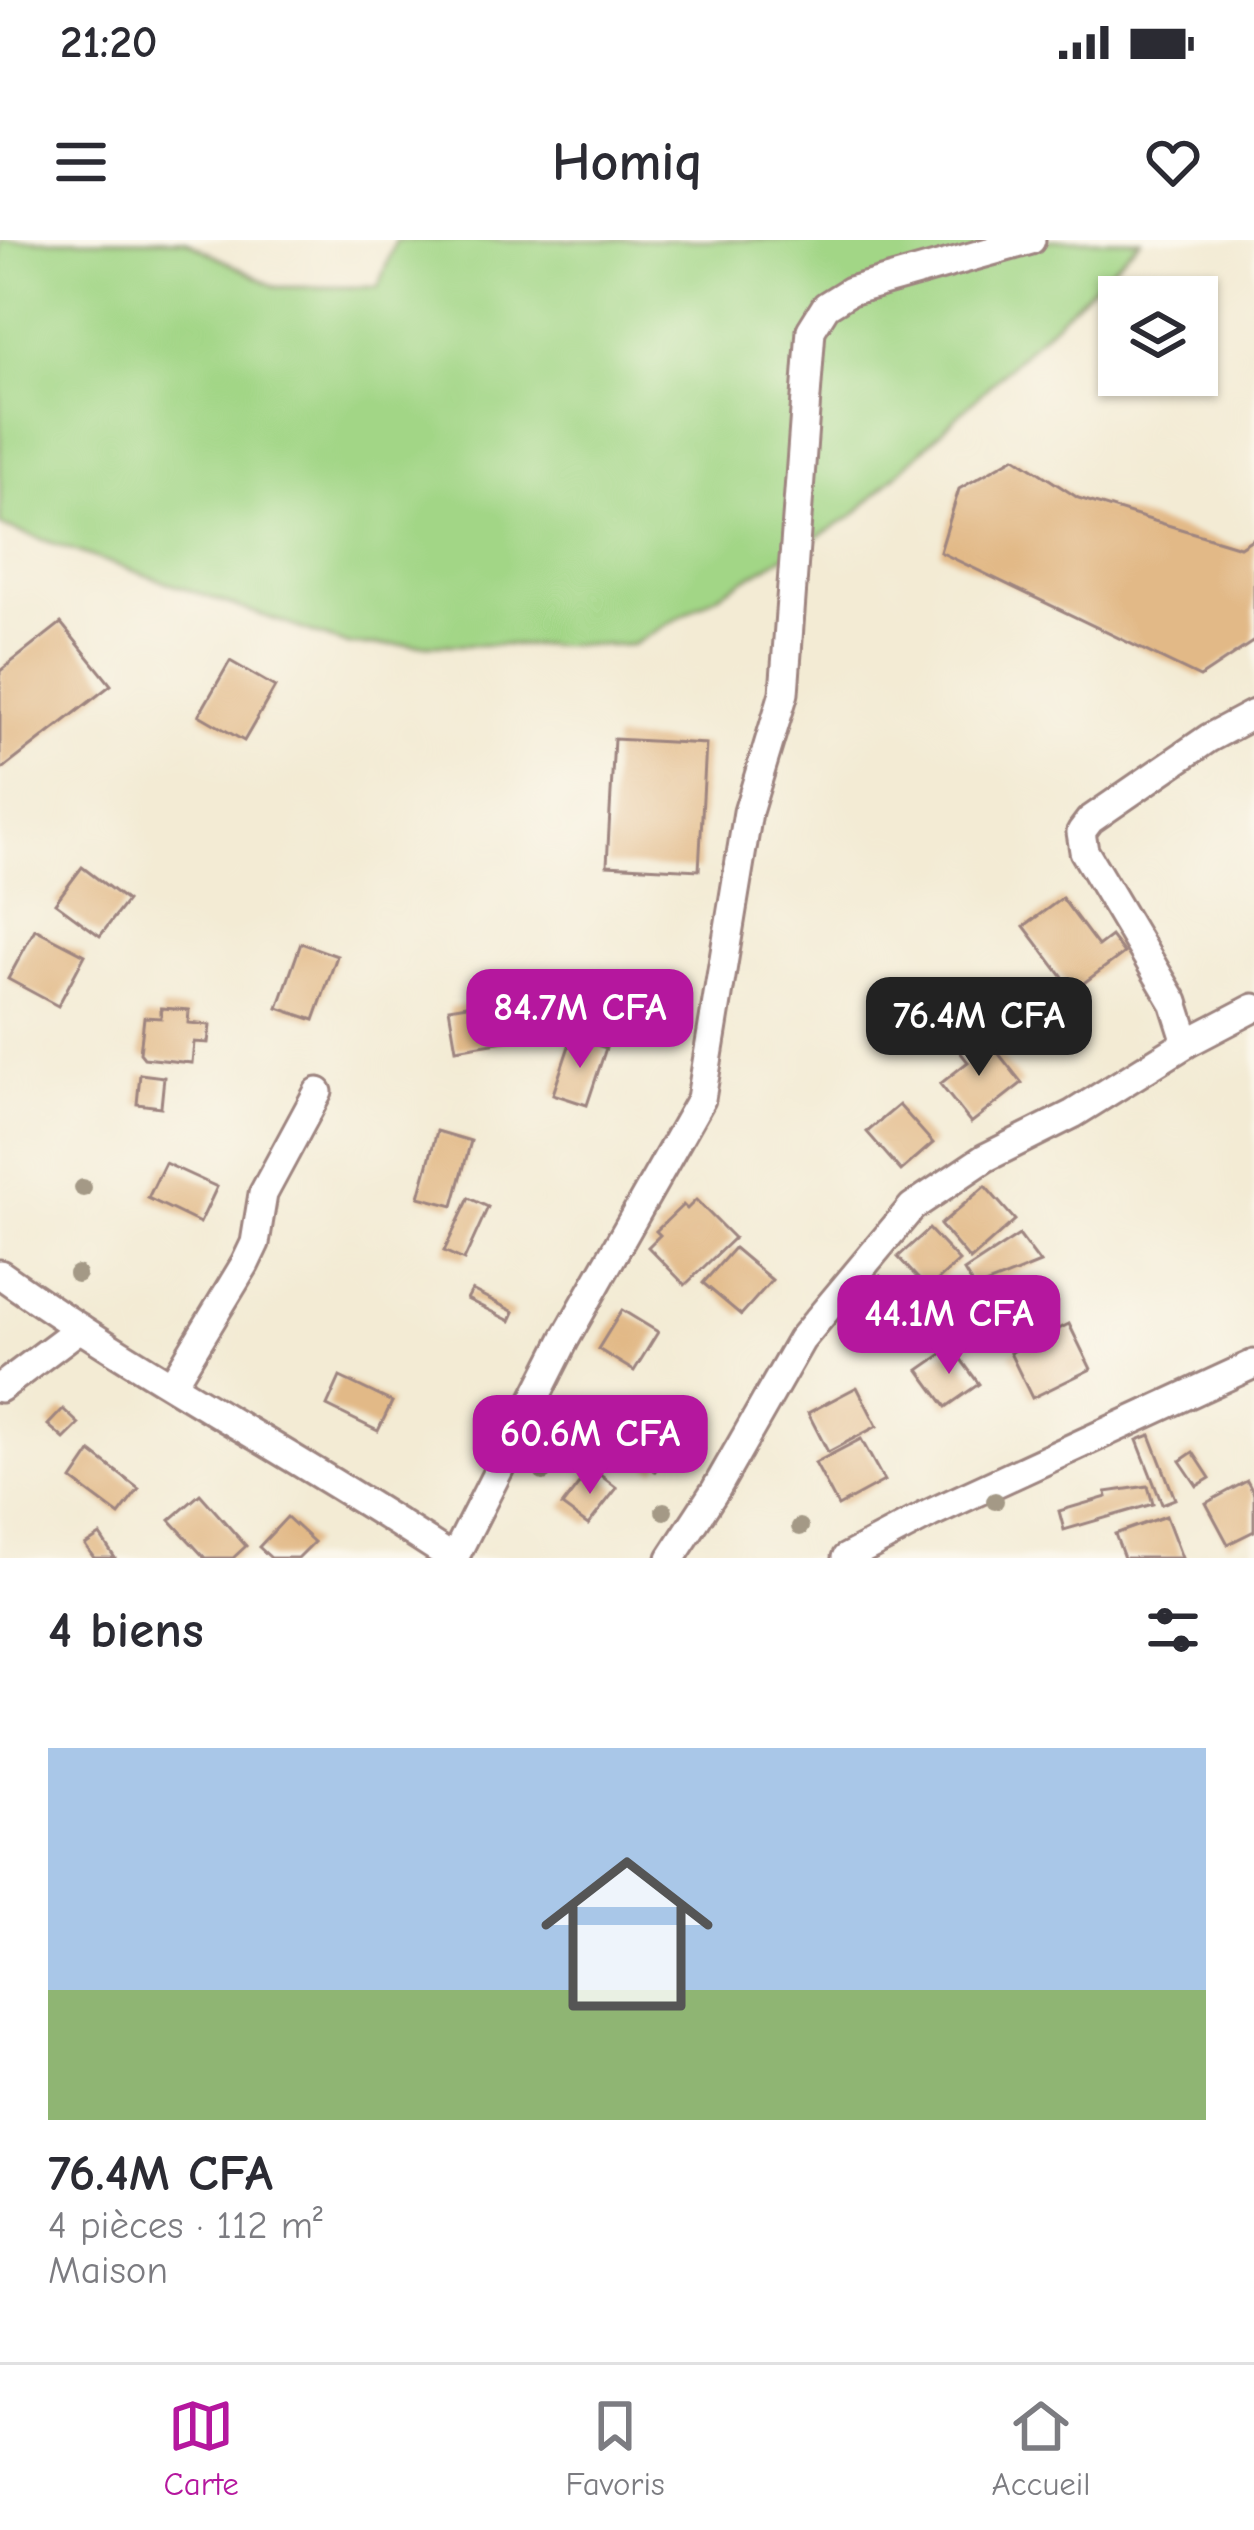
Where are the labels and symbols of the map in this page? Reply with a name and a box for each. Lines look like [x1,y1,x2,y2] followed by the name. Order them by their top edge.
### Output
[443,969,717,1071] pin: 84.7M CFA
[842,977,1116,1079] pin: 76.4M CFA
[812,1275,1086,1377] pin: 44.1M CFA
[453,1395,727,1497] pin: 60.6M CFA

